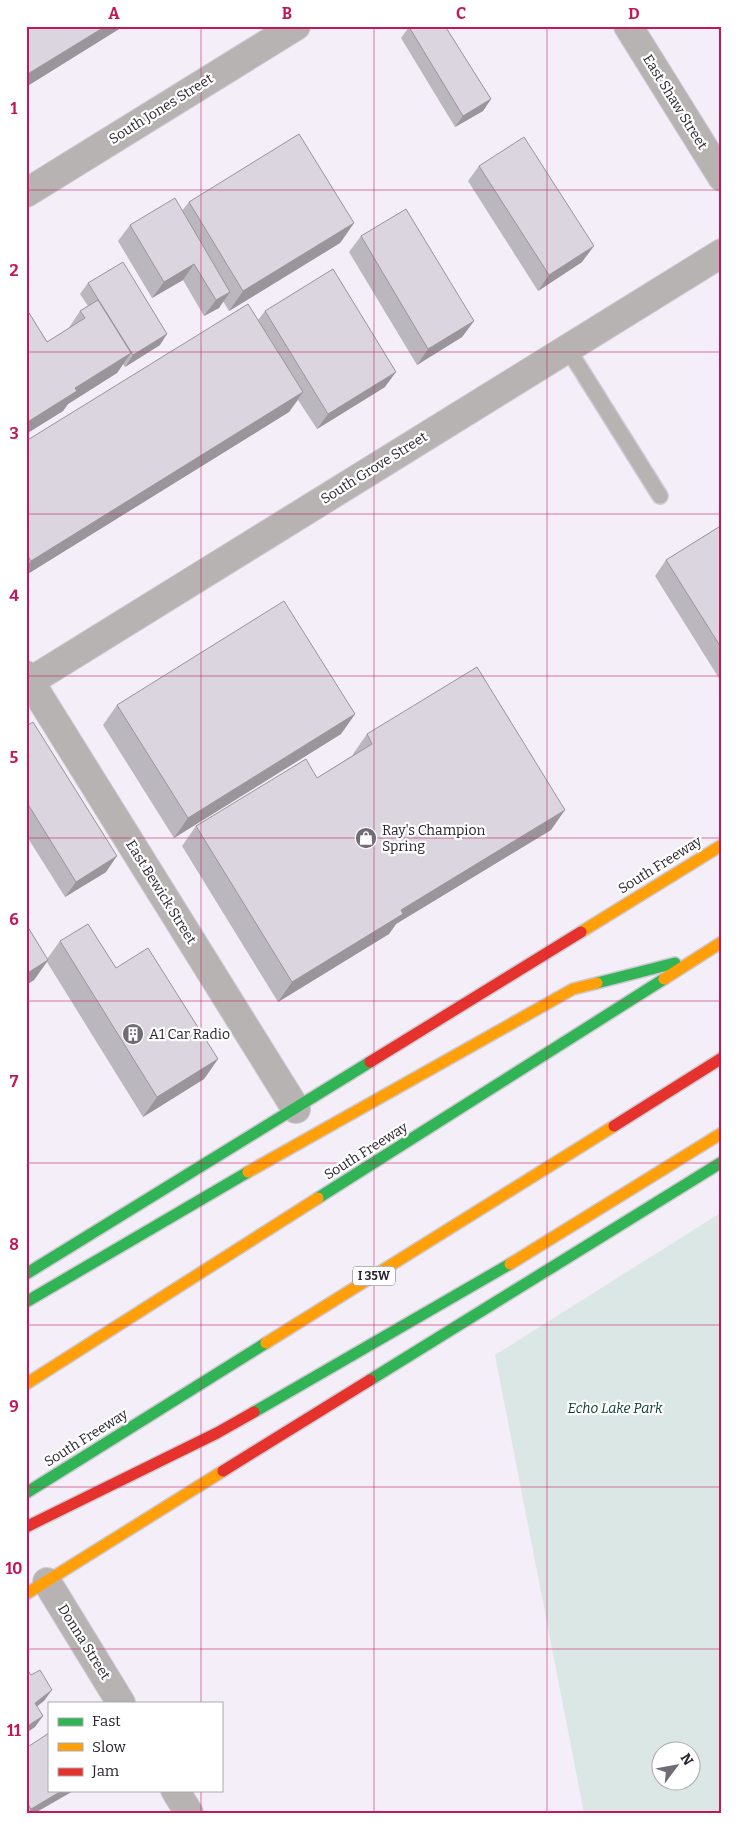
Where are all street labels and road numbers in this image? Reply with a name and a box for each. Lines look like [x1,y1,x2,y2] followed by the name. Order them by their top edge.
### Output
[639,51,711,153] street label: East Shaw Street
[106,70,216,148] street label: South Jones Street
[318,428,430,508] street label: South Grove Street
[615,832,705,898] street label: South Freeway
[122,837,200,947] street label: East Bewick Street
[321,1118,411,1184] street label: South Freeway
[353,1266,395,1285] road number: I 35W
[41,1405,131,1471] street label: South Freeway
[54,1601,114,1683] street label: Donna Street

